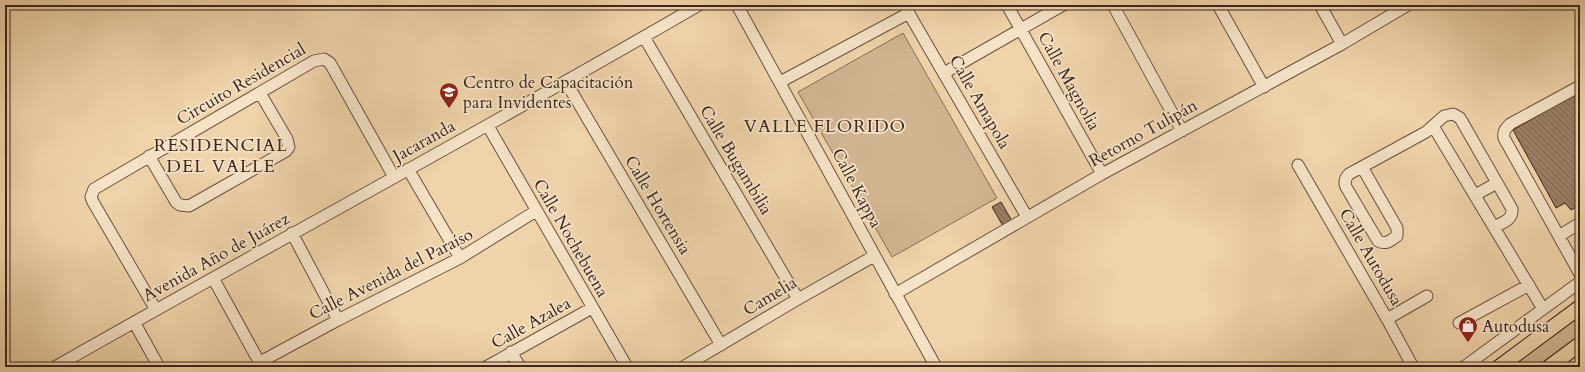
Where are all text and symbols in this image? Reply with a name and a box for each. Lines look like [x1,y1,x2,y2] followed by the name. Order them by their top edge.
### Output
[1032,28,1106,135] street label: Calle Magnolia
[172,37,310,130] street label: Circuito Residencial
[944,51,1017,154] street label: Calle Amapola
[463,71,634,114] place label: Centro de Capacitación para Invidentes
[438,81,460,109] school or university icon: Centro de Capacitación para Invidentes
[1085,94,1202,172] street label: Retorno Tulipán
[694,101,778,220] street label: Calle Bugambilia
[386,114,460,169] street label: Jacaranda
[744,114,906,139] district label: VALLE FLORIDO
[154,133,288,179] district label: RESIDENCIAL DEL VALLE
[826,144,888,232] street label: Calle Kappa
[619,151,697,259] street label: Calle Hortensia
[528,175,615,302] street label: Calle Nochebuena
[1334,204,1408,310] street label: Calle Autodusa
[138,207,294,307] street label: Avenida Año de Juárez
[305,223,477,325] street label: Calle Avenida del Paraíso
[739,271,802,321] street label: Camelia
[487,291,575,354] street label: Calle Azalea
[1457,315,1479,343] shop icon: Autodusa
[1482,315,1550,338] place label: Autodusa

